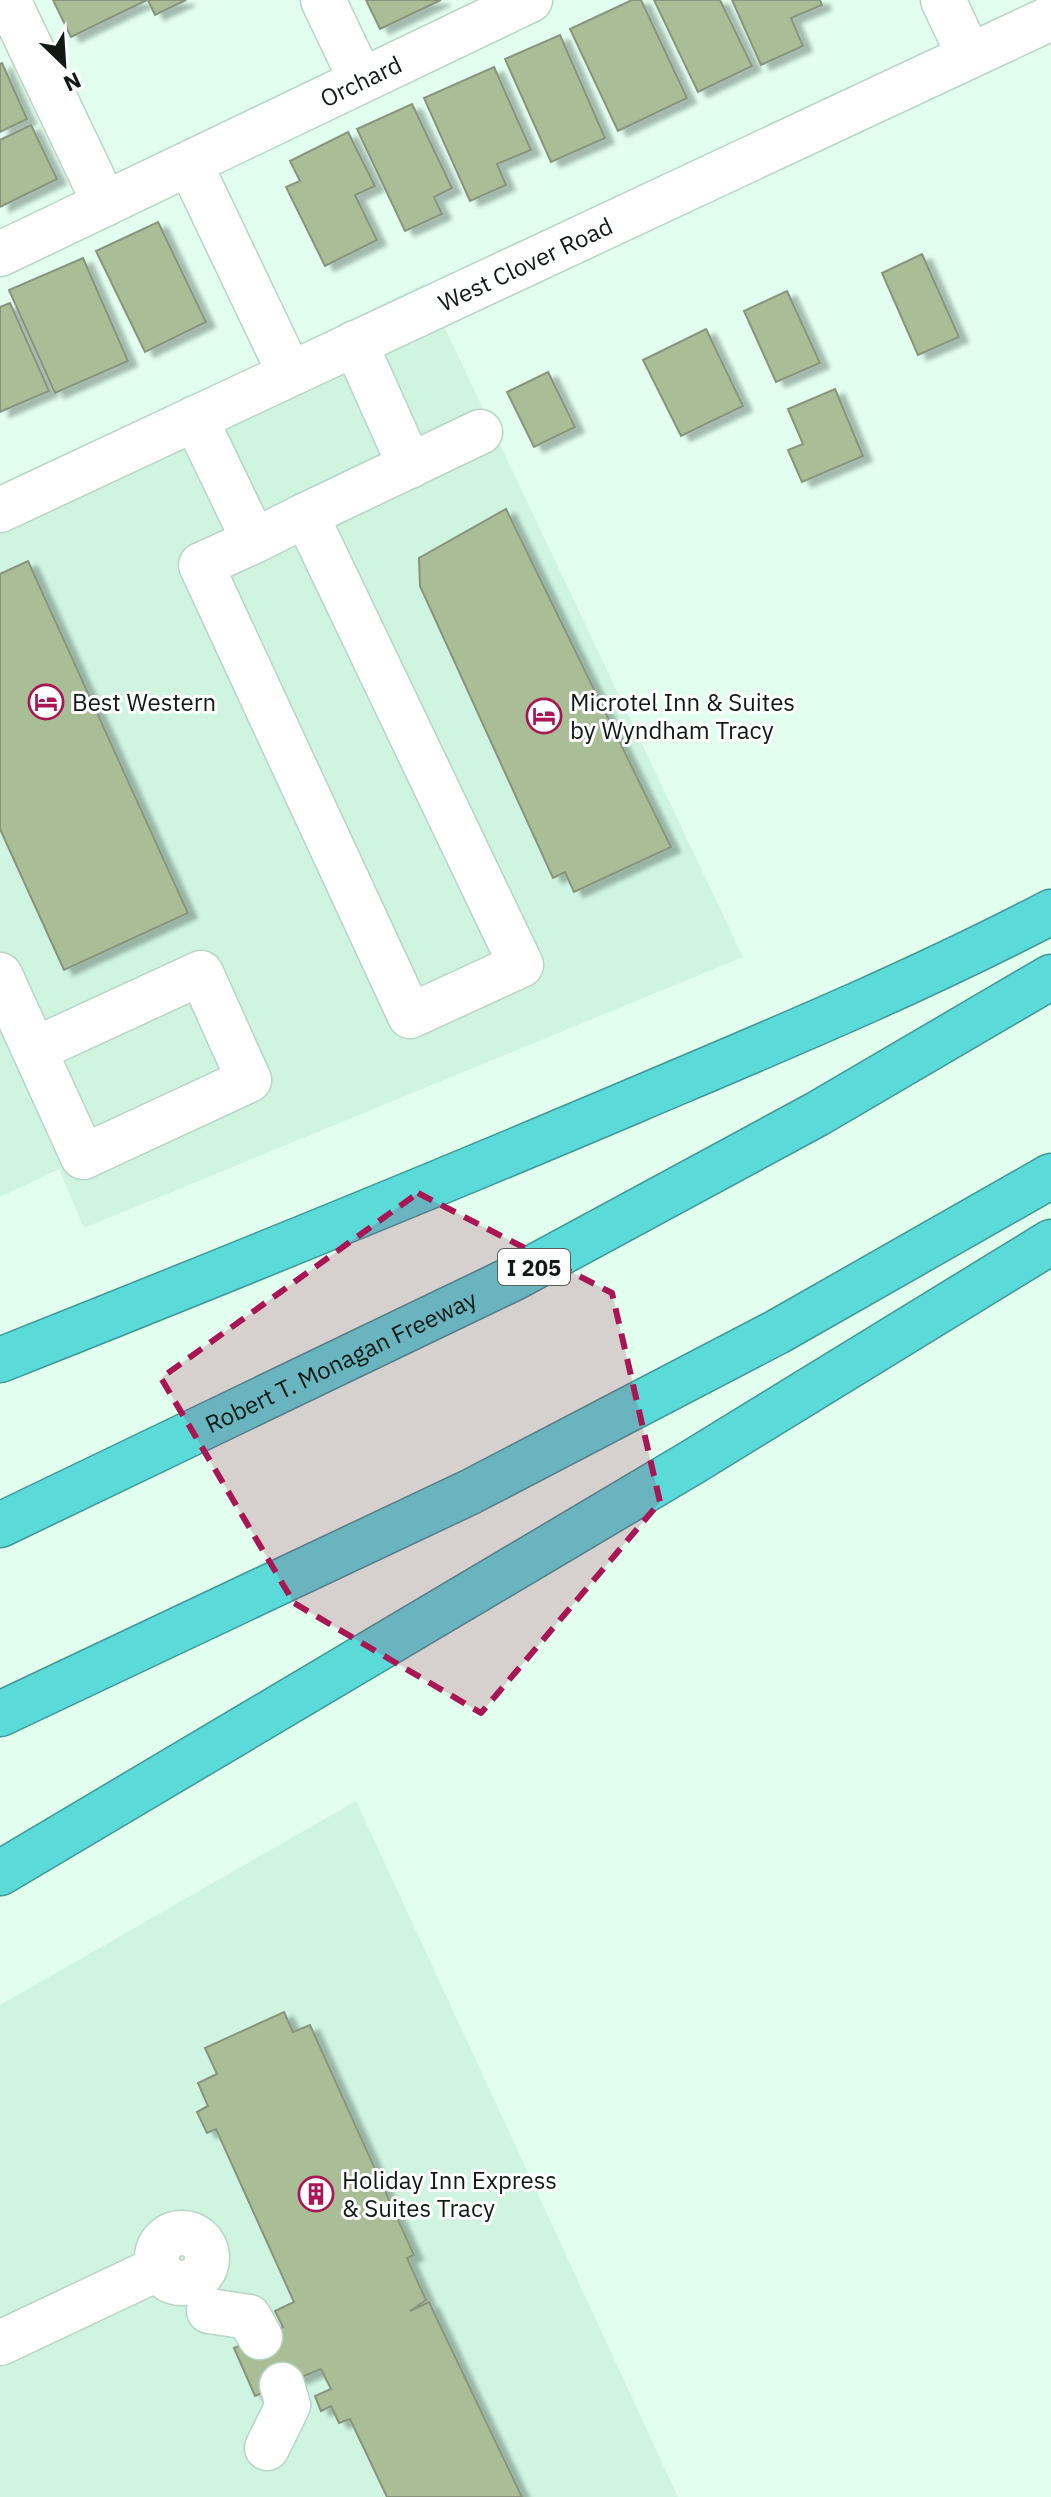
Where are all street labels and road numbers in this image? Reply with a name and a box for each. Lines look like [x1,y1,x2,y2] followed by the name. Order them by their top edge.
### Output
[315,48,407,114] street label: Orchard
[433,210,618,319] street label: West Clover Road
[498,1249,570,1285] road number: I 205
[200,1282,482,1440] street label: Robert T. Monagan Freeway

